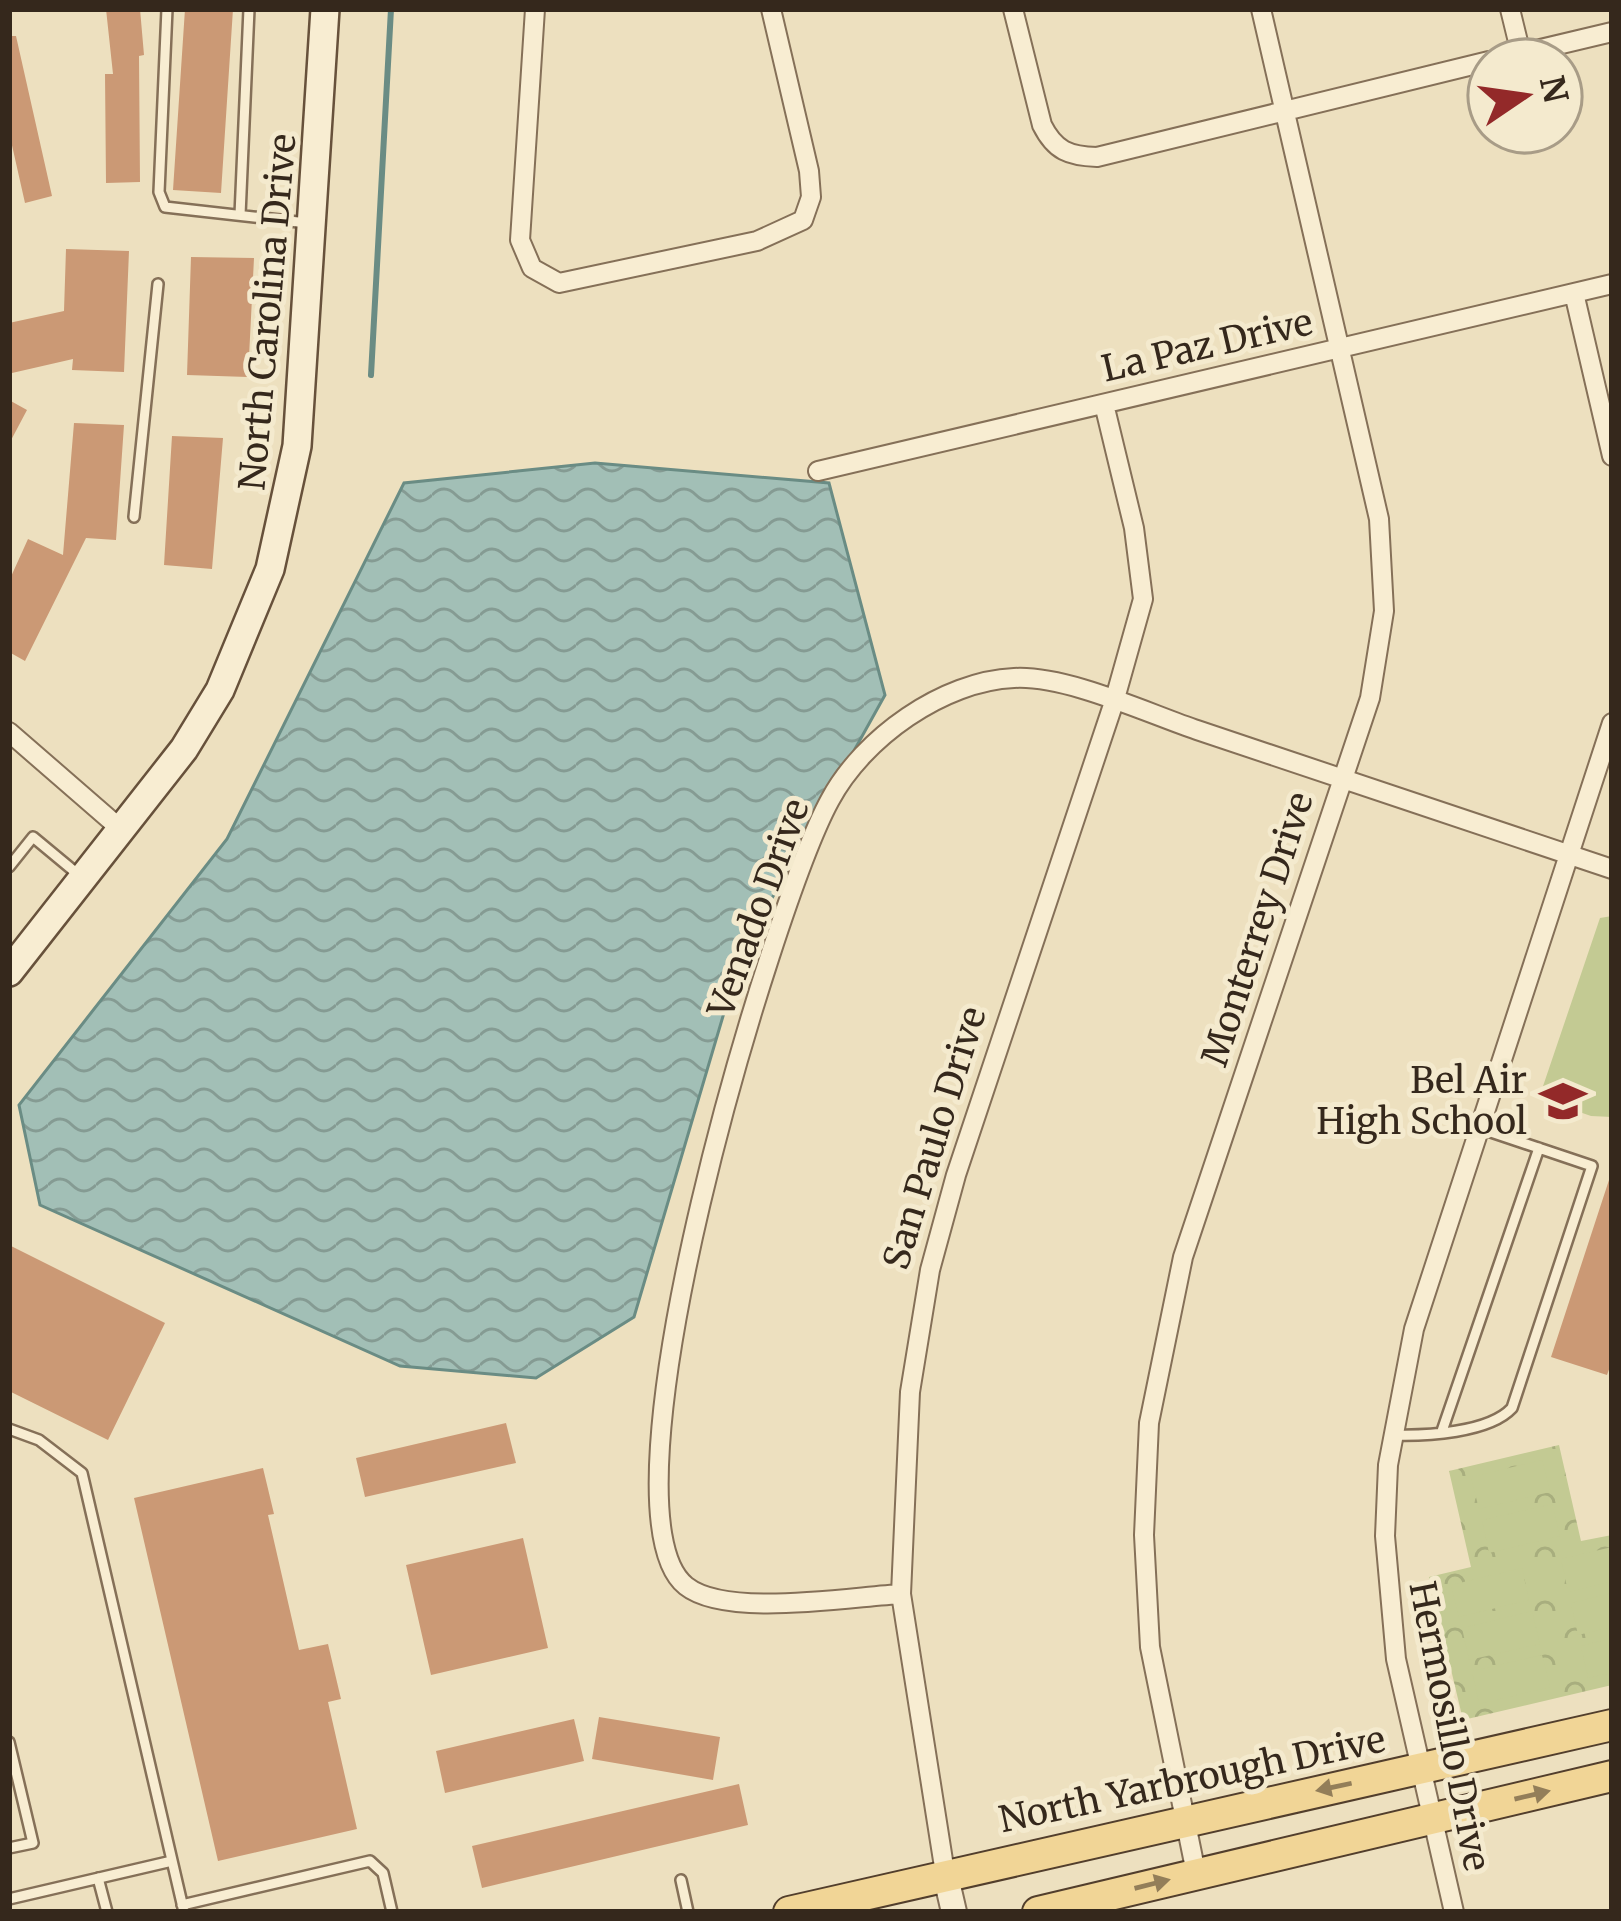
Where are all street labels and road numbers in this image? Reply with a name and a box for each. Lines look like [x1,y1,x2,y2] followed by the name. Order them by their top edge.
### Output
[229,132,306,492] street label: North Carolina Drive
[1097,299,1317,392] street label: La Paz Drive
[1192,787,1323,1072] street label: Monterrey Drive
[698,793,819,1024] street label: Venado Drive
[873,1002,996,1275] street label: San Paulo Drive
[1399,1577,1500,1875] street label: Hermosillo Drive
[995,1717,1389,1842] street label: North Yarbrough Drive

